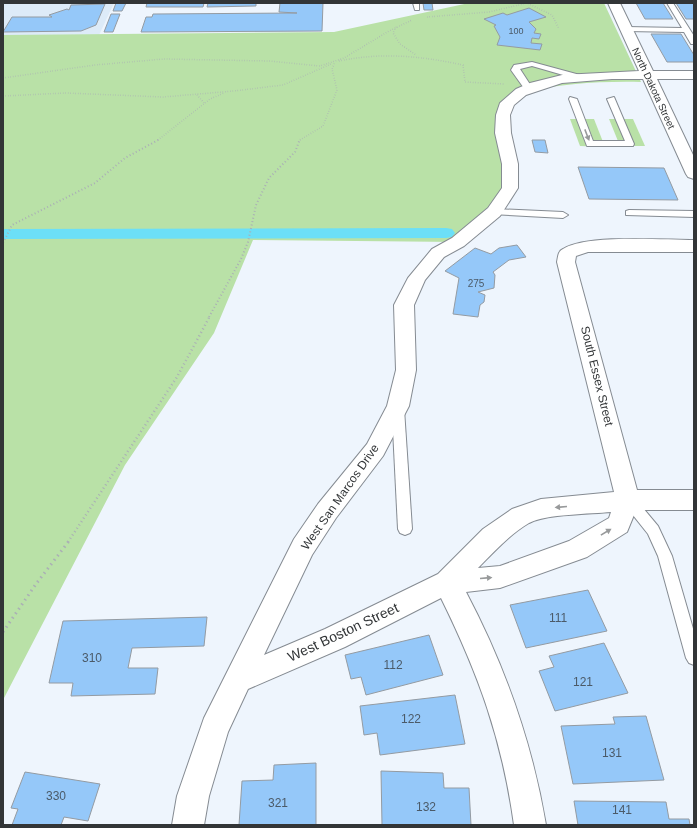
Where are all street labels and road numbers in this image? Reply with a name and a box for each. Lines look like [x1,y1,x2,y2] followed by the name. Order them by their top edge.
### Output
[630,46,677,131] street label: North Dakota Street
[578,324,616,428] street label: South Essex Street
[298,441,382,553] street label: West San Marcos Drive
[285,599,401,665] street label: West Boston Street

